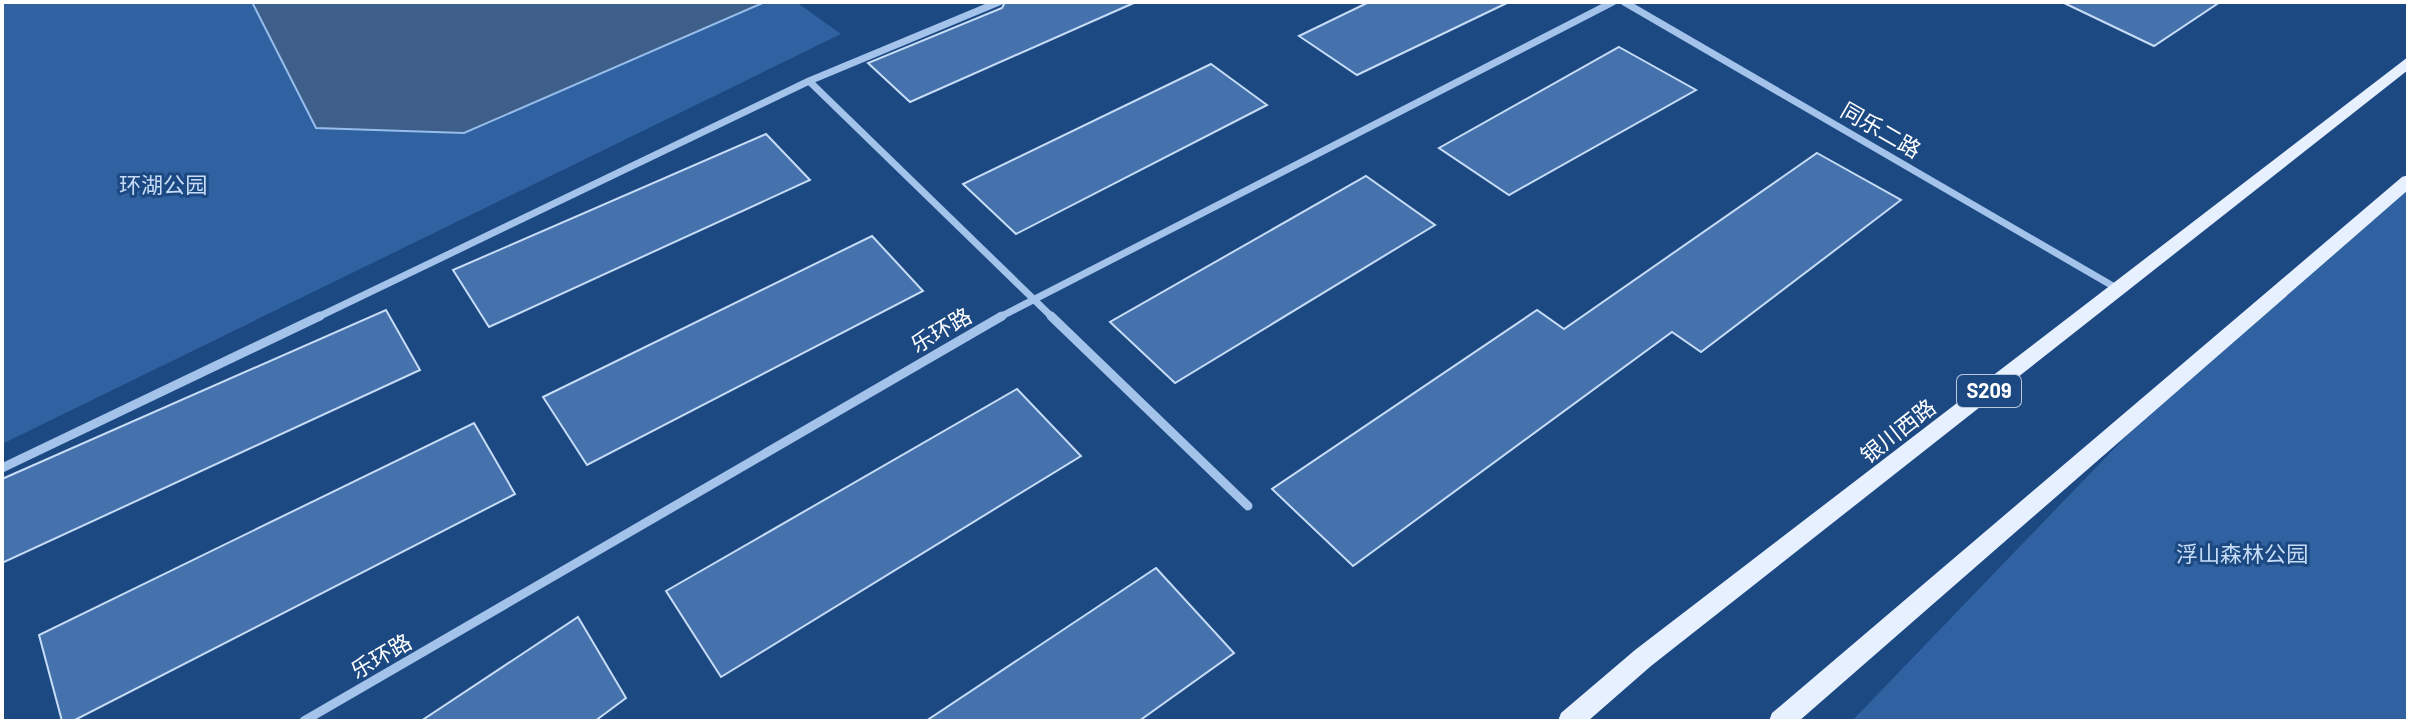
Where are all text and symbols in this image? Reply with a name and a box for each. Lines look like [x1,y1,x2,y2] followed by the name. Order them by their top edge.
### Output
[1837,96,1926,162] street label: 同乐二路
[119,171,207,197] park label: 环湖公园
[905,301,976,357] street label: 乐环路
[1957,375,2021,407] road number: S209
[1855,393,1940,468] street label: 银川西路
[2176,540,2308,566] park label: 浮山森林公园
[345,627,416,683] street label: 乐环路

